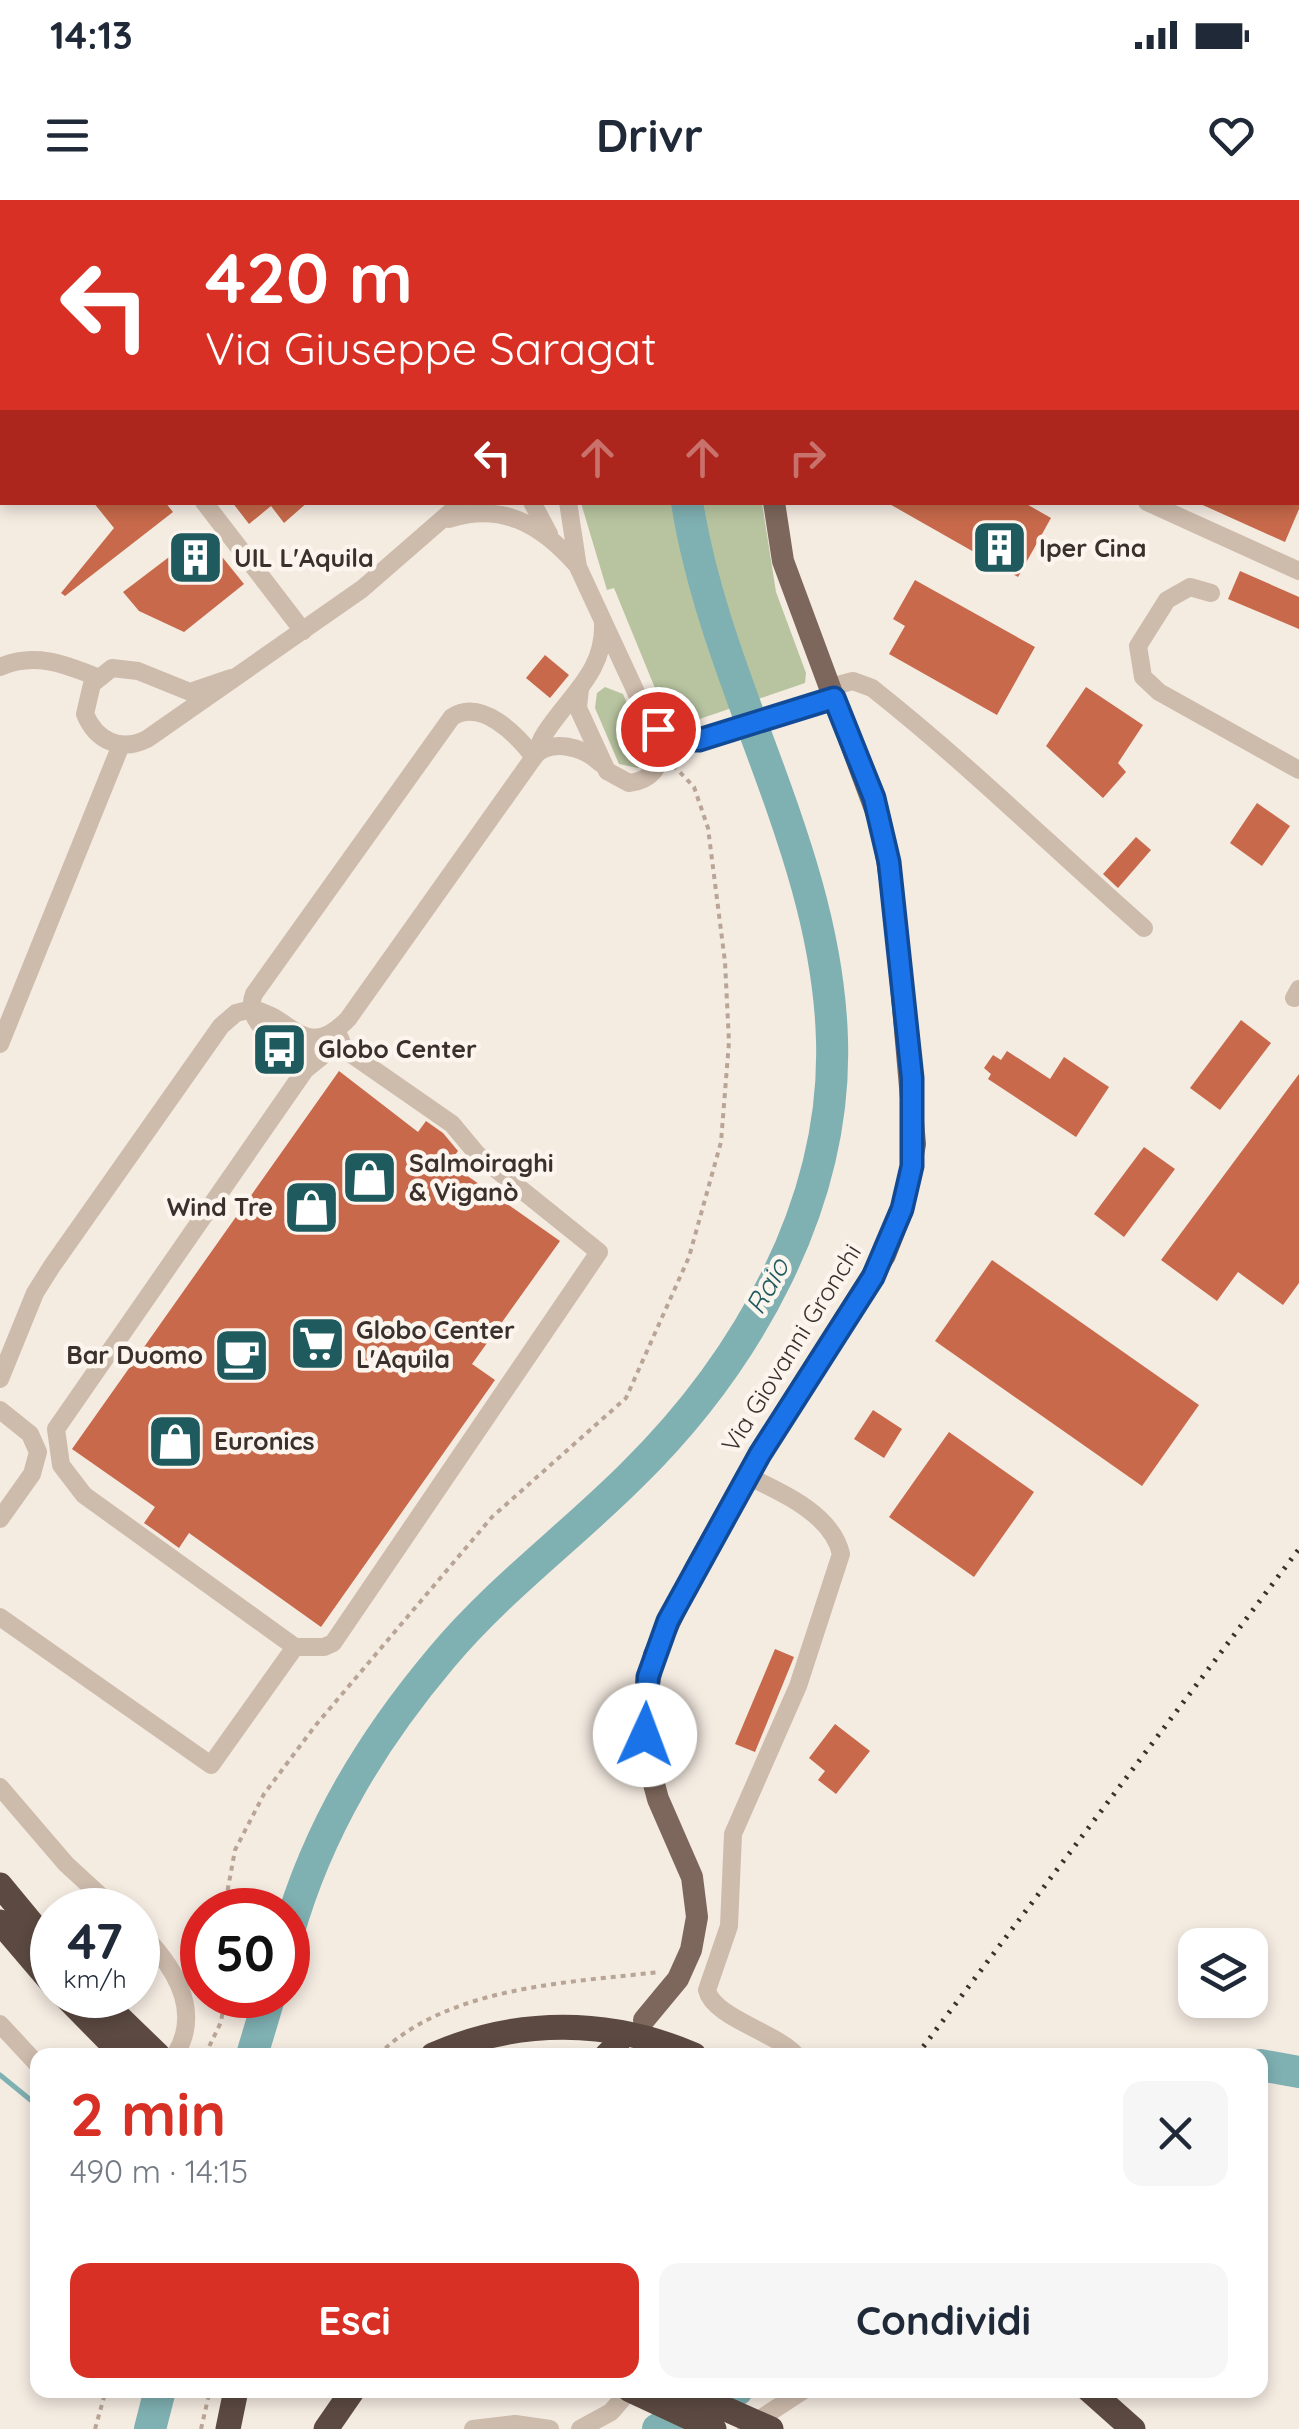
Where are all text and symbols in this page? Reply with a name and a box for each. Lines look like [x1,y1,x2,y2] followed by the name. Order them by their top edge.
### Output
[50,11,133,59] text: 14:13
[596,107,703,163] text: Drivr
[40,108,95,163] icon: menu
[1204,108,1259,163] icon: heart
[205,233,413,321] text: 420 m
[40,240,170,370] icon: left
[205,320,656,376] text: Via Giuseppe Saragat
[465,430,520,485] icon: left
[570,430,625,485] icon: ahead
[675,430,730,485] icon: ahead
[780,430,835,485] icon: right
[970,518,1030,578] building icon: Iper Cina
[165,528,225,588] building icon: UIL L'Aquila
[1039,532,1146,563] place label: Iper Cina
[234,542,374,573] place label: UIL L'Aquila
[616,687,701,772] pin
[631,702,686,757] icon: arrive
[249,1019,309,1079] bus stop icon: Globo Center
[318,1033,477,1064] place label: Globo Center
[340,1147,400,1207] shop icon: Salmoiraghi & Viganò
[409,1147,554,1207] place label: Salmoiraghi & Viganò
[282,1177,342,1237] shop icon: Wind Tre
[167,1191,273,1222] place label: Wind Tre
[714,1238,867,1458] street label: Via Giovanni Gronchi
[737,1251,797,1320] water label: Raio
[287,1314,347,1374] supermarket icon: Globo Center L'Aquila
[356,1314,515,1374] place label: Globo Center L'Aquila
[212,1325,272,1385] cafe icon: Bar Duomo
[66,1339,203,1370] place label: Bar Duomo
[145,1411,205,1471] shop icon: Euronics
[214,1425,314,1456] place label: Euronics
[593,1683,697,1787] position arrow
[180,1888,310,2018] speed limit sign: 50
[67,1909,123,1972] text: 47
[1178,1928,1268,2018] map controls
[1178,1928,1268,2018] button: layers
[63,1963,127,1994] text: km/h
[70,2076,226,2151] text: 2 min
[1123,2081,1228,2186] button: close
[70,2151,248,2191] text: 490 m · 14:15
[70,2263,639,2378] button: Esci
[659,2263,1228,2378] button: Condividi

